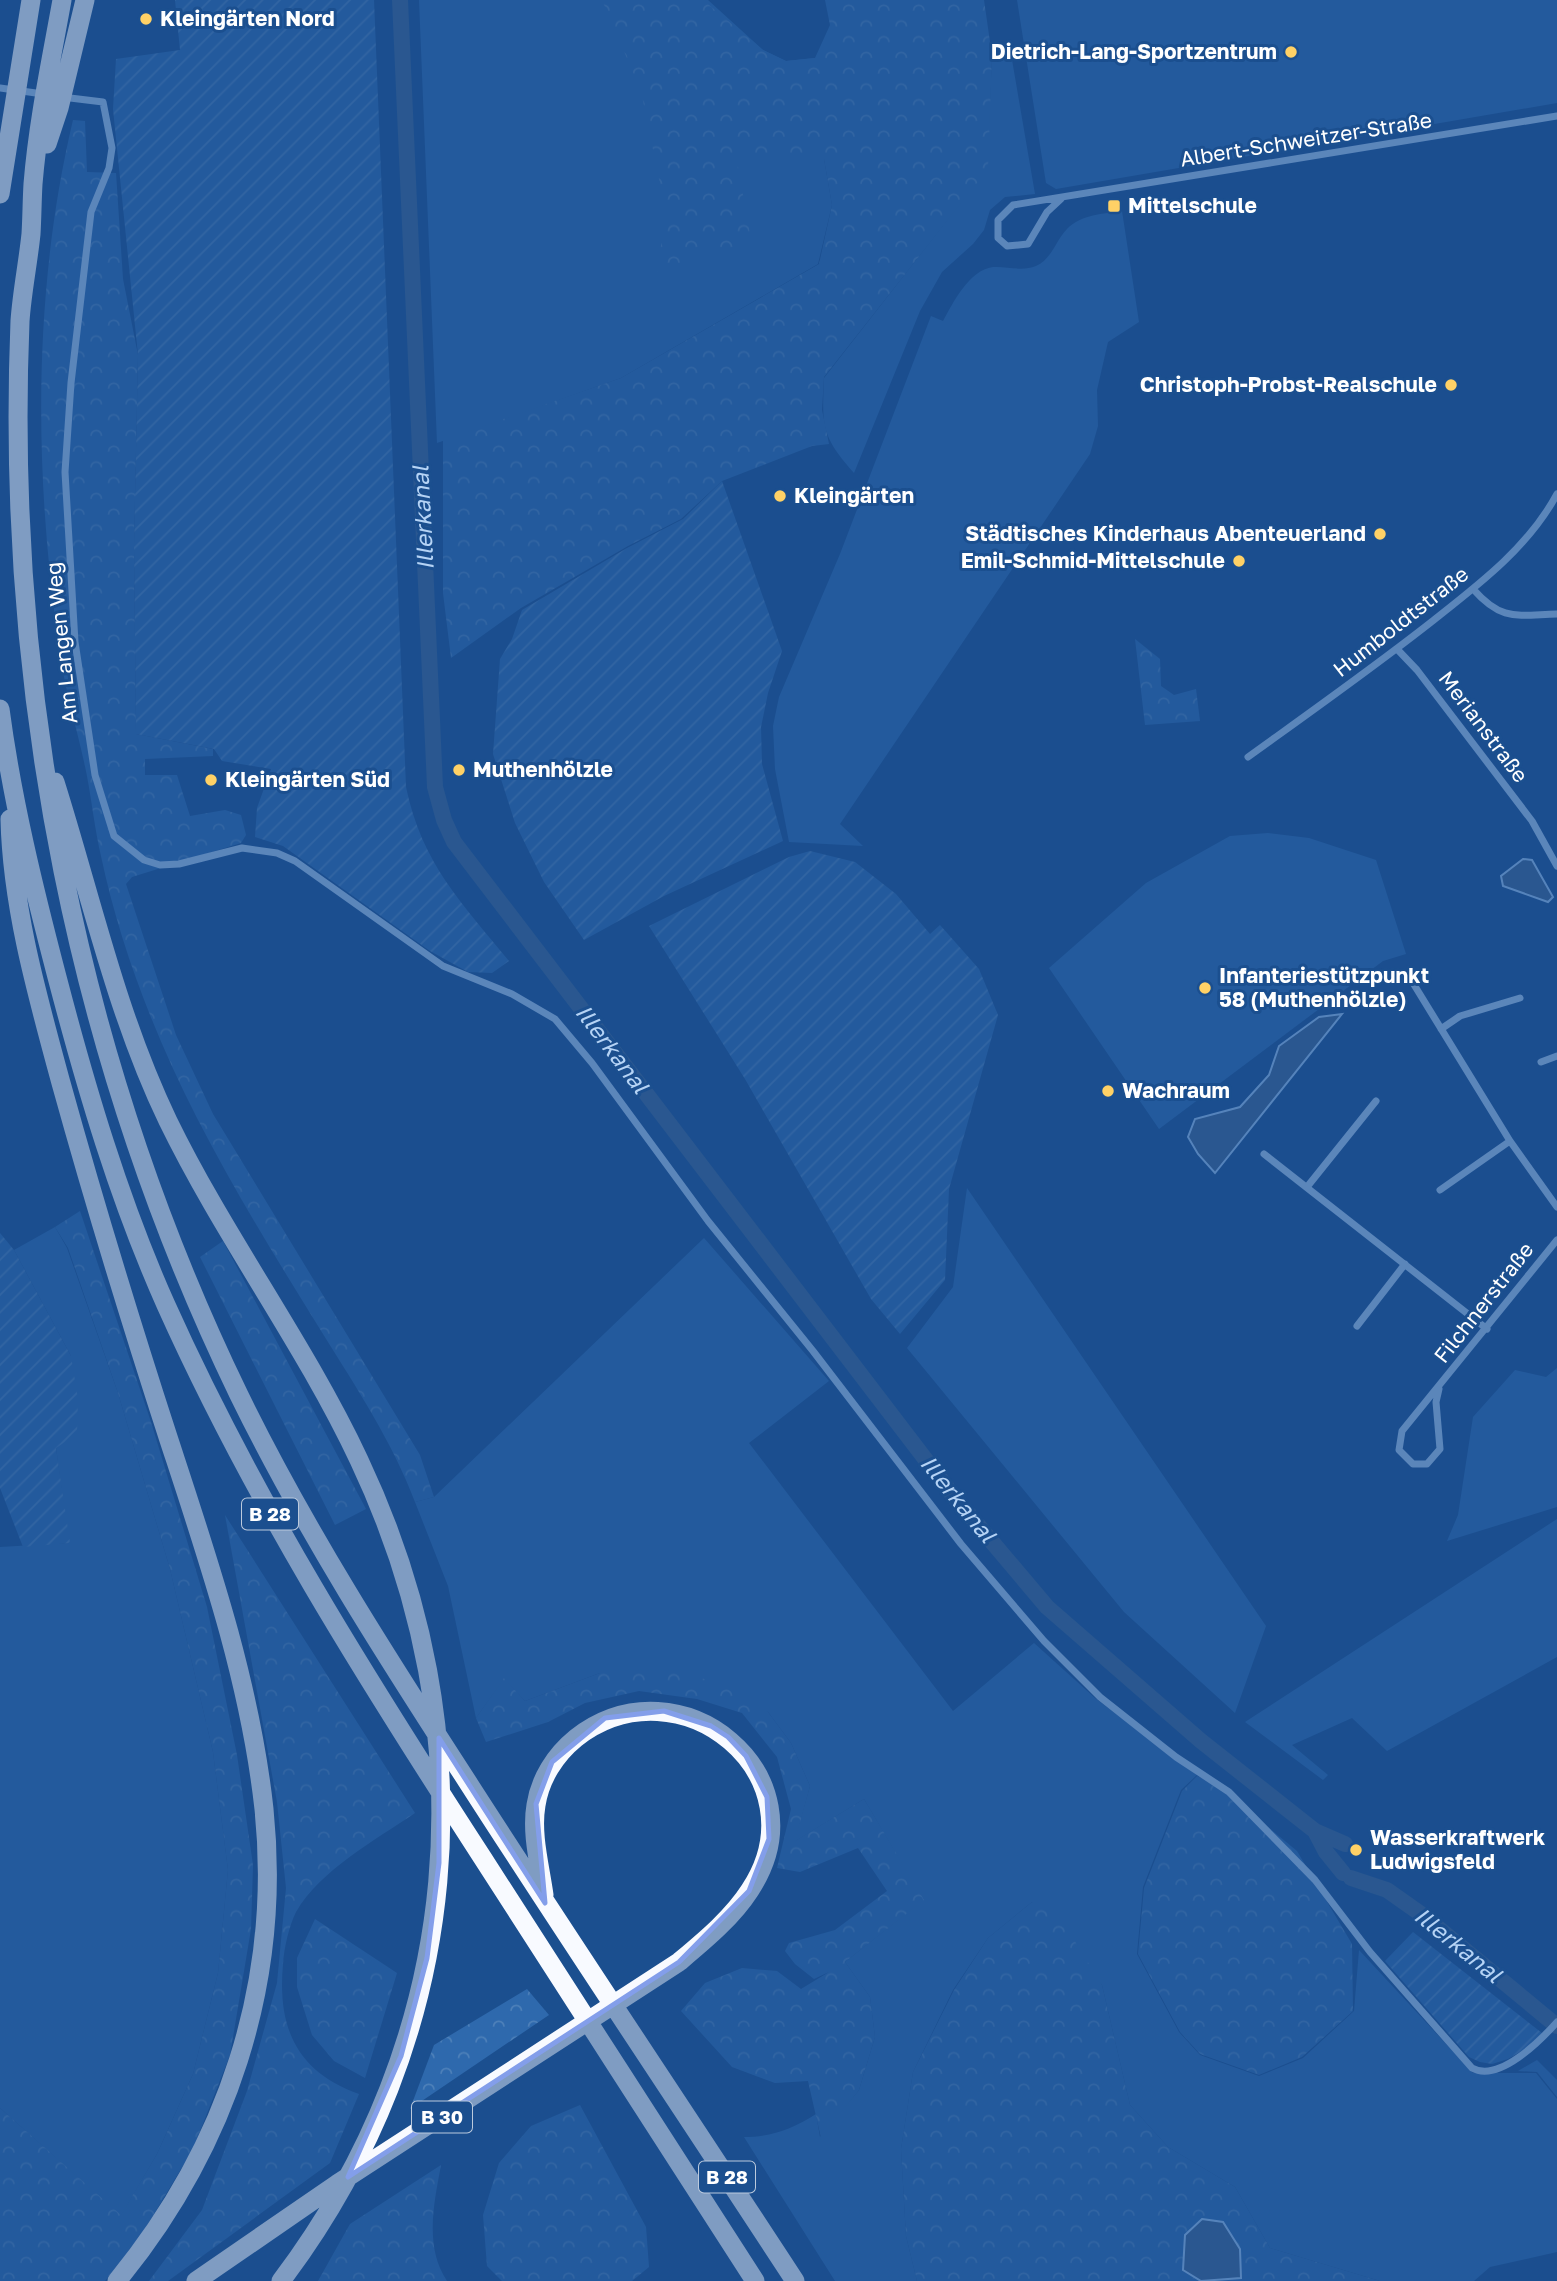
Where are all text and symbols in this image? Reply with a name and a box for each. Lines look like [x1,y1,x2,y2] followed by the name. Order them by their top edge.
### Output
[160,5,335,31] place label: Kleingärten Nord
[138,11,154,27] marker: Kleingärten Nord
[991,38,1277,64] place label: Dietrich-Lang-Sportzentrum
[1283,44,1299,60] marker: Dietrich-Lang-Sportzentrum
[1178,106,1434,172] street label: Albert-Schweitzer-Straße
[1128,192,1257,218] place label: Mittelschule
[1106,198,1122,214] marker: Mittelschule
[1140,371,1437,397] place label: Christoph-Probst-Realschule
[1443,377,1459,393] marker: Christoph-Probst-Realschule
[405,464,439,571] water label: Illerkanal
[794,482,914,508] place label: Kleingärten
[772,488,788,504] marker: Kleingärten
[965,520,1366,546] place label: Städtisches Kinderhaus Abenteuerland
[1372,526,1388,542] marker: Städtisches Kinderhaus Abenteuerland
[961,547,1225,573] place label: Emil-Schmid-Mittelschule
[1231,553,1247,569] marker: Emil-Schmid-Mittelschule
[1328,560,1473,682] street label: Humboldtstraße
[40,561,82,725] street label: Am Langen Weg
[1434,666,1534,787] street label: Merianstraße
[473,756,613,782] place label: Muthenhölzle
[451,762,467,778] marker: Muthenhölzle
[225,766,390,792] place label: Kleingärten Süd
[203,772,219,788] marker: Kleingärten Süd
[1219,962,1429,1012] place label: Infanteriestützpunkt 58 (Muthenhölzle)
[1197,980,1213,996] marker: Infanteriestützpunkt 58 (Muthenhölzle)
[570,998,656,1100] water label: Illerkanal
[1122,1077,1230,1103] place label: Wachraum
[1100,1083,1116,1099] marker: Wachraum
[1428,1237,1538,1368] street label: Filchnerstraße
[915,1449,1003,1549] water label: Illerkanal
[242,1498,298,1530] road number: B 28
[1370,1824,1545,1874] place label: Wasserkraftwerk Ludwigsfeld
[1348,1842,1364,1858] marker: Wasserkraftwerk Ludwigsfeld
[1409,1901,1509,1989] water label: Illerkanal
[412,2102,472,2132] road number: B 30
[699,2162,755,2192] road number: B 28

